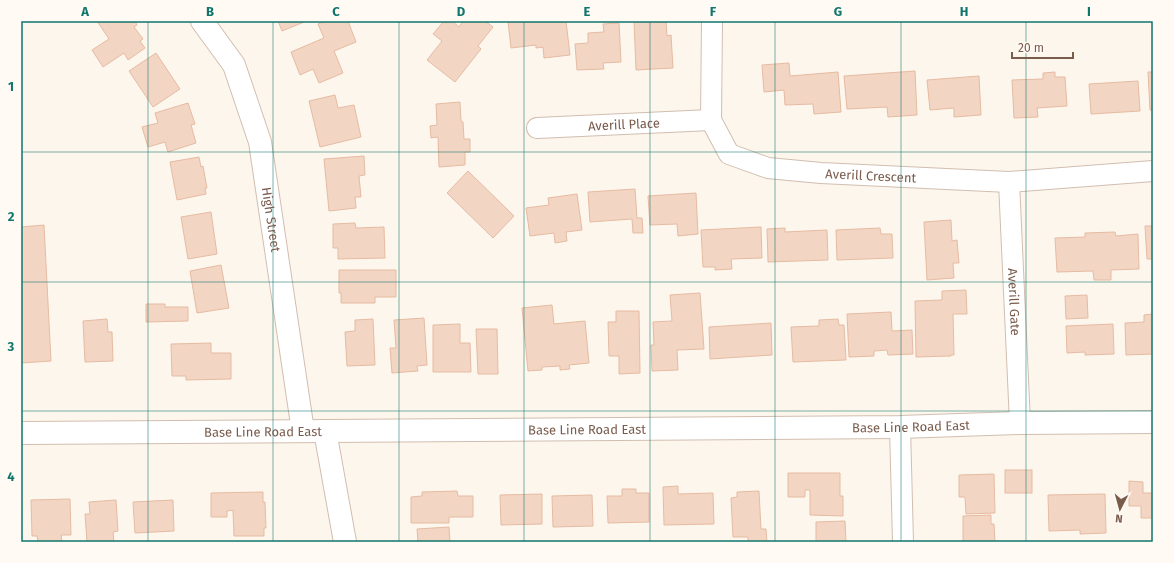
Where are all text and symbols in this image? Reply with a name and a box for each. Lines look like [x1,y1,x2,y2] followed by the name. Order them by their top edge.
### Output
[80,4,89,19] text: A
[206,4,214,19] text: B
[332,4,340,19] text: C
[457,4,466,19] text: D
[584,4,591,19] text: E
[710,4,717,19] text: F
[834,4,842,19] text: G
[960,4,968,19] text: H
[1087,4,1091,19] text: I
[1012,34,1073,60] scale bar
[1018,41,1044,55] text: 20 m
[8,79,14,94] text: 1
[588,115,660,133] street label: Averill Place
[825,166,917,185] street label: Averill Crescent
[259,186,284,253] street label: High Street
[8,209,15,224] text: 2
[1005,268,1024,336] street label: Averill Gate
[7,339,15,354] text: 3
[852,417,970,435] street label: Base Line Road East
[528,421,646,437] street label: Base Line Road East
[204,423,322,439] street label: Base Line Road East
[7,469,15,484] text: 4
[1100,489,1140,529] north arrow
[1115,512,1123,525] text: N

